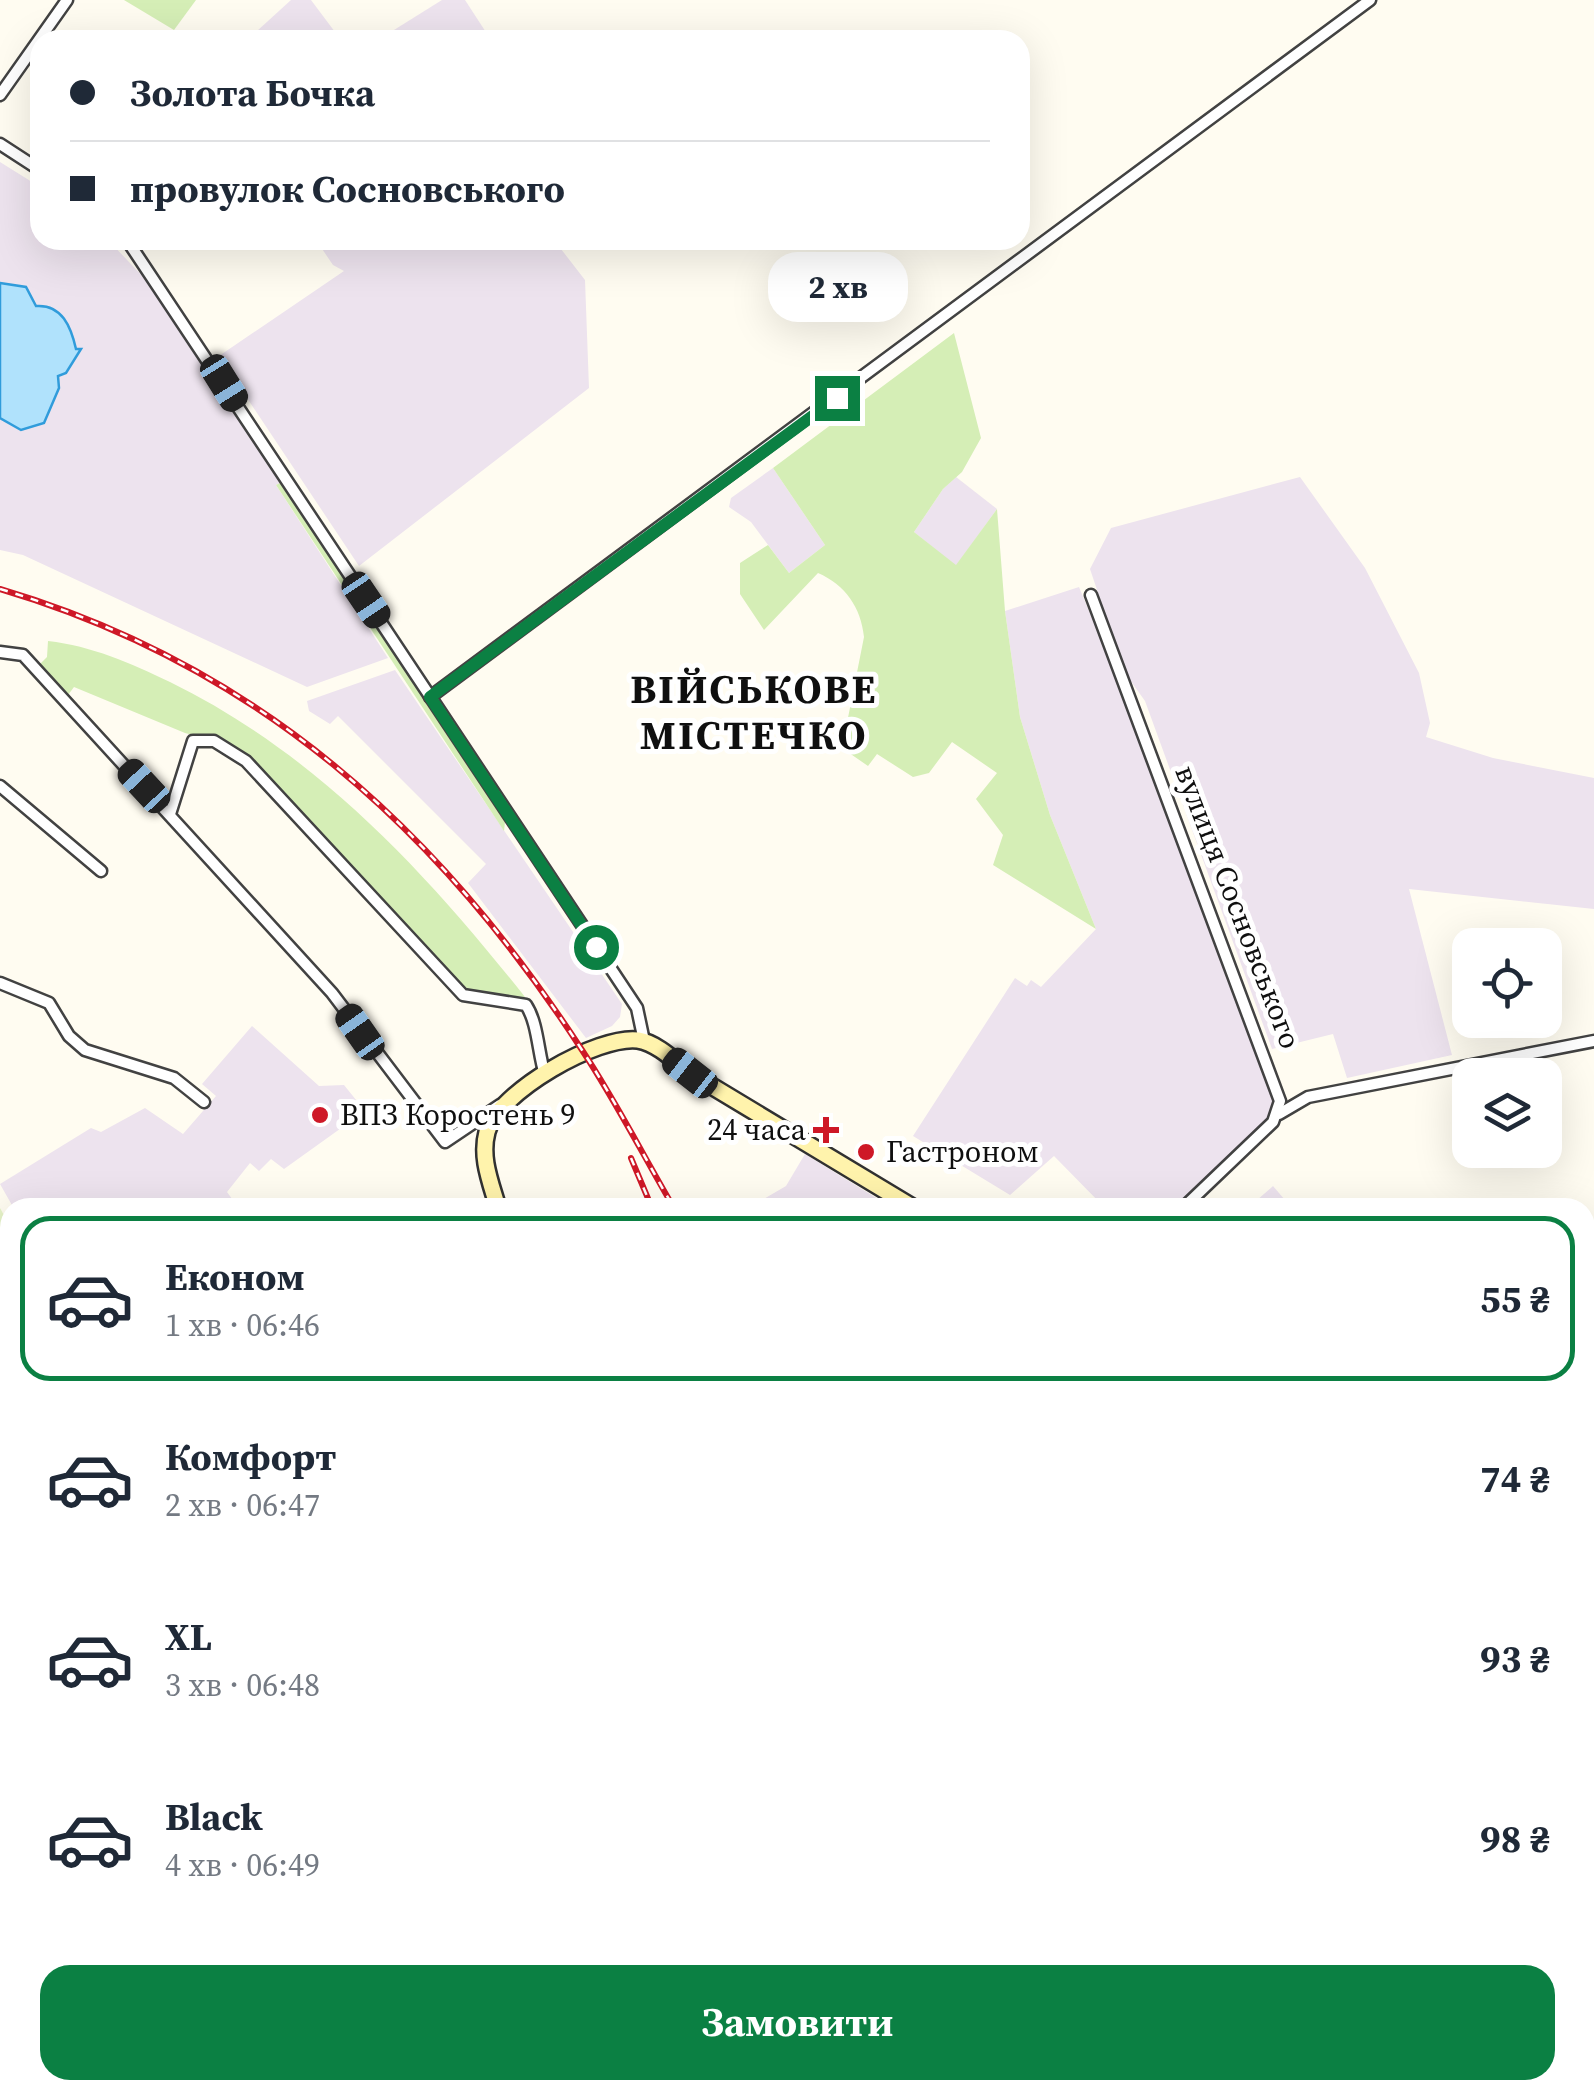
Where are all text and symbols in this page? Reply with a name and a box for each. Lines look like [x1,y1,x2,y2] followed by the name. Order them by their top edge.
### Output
[130,67,375,119] text: Золота Бочка
[130,163,565,215] text: провулок Сосновського
[767,253,907,323] callout: 2 хв
[808,265,868,309] text: 2 хв
[195,350,253,416] car
[815,376,860,421] route end
[337,567,395,633] car
[630,662,878,762] district label: ВІЙСЬКОВЕ МІСТЕЧКО
[113,754,175,818] car
[1165,759,1311,1054] street label: вулиця Сосновського
[574,925,619,970] route start
[1452,928,1562,1168] map controls
[1452,928,1562,1038] button: locate
[331,999,389,1065] car
[657,1043,723,1103] car
[1452,1058,1562,1168] button: layers
[340,1094,576,1135] place label: ВПЗ Коростень 9
[309,1104,331,1126] marker: ВПЗ Коростень 9
[707,1109,807,1150] place label: 24 часа
[815,1119,837,1141] marker: 24 часа
[886,1131,1039,1172] place label: Гастроном
[855,1141,877,1163] marker: Гастроном
[165,1251,305,1303] text: Економ
[45,1254,135,1344] icon: car
[1480,1273,1550,1325] text: 55 ₴
[165,1303,320,1347] text: 1 хв · 06:46
[165,1431,336,1483] text: Комфорт
[45,1434,135,1524] icon: car
[1480,1453,1550,1505] text: 74 ₴
[165,1483,320,1527] text: 2 хв · 06:47
[165,1611,212,1663] text: XL
[45,1614,135,1704] icon: car
[1480,1633,1550,1685] text: 93 ₴
[165,1663,320,1707] text: 3 хв · 06:48
[165,1791,263,1843] text: Black
[45,1794,135,1884] icon: car
[1480,1813,1550,1865] text: 98 ₴
[165,1843,320,1887] text: 4 хв · 06:49
[40,1965,1555,2080] button: Замовити

